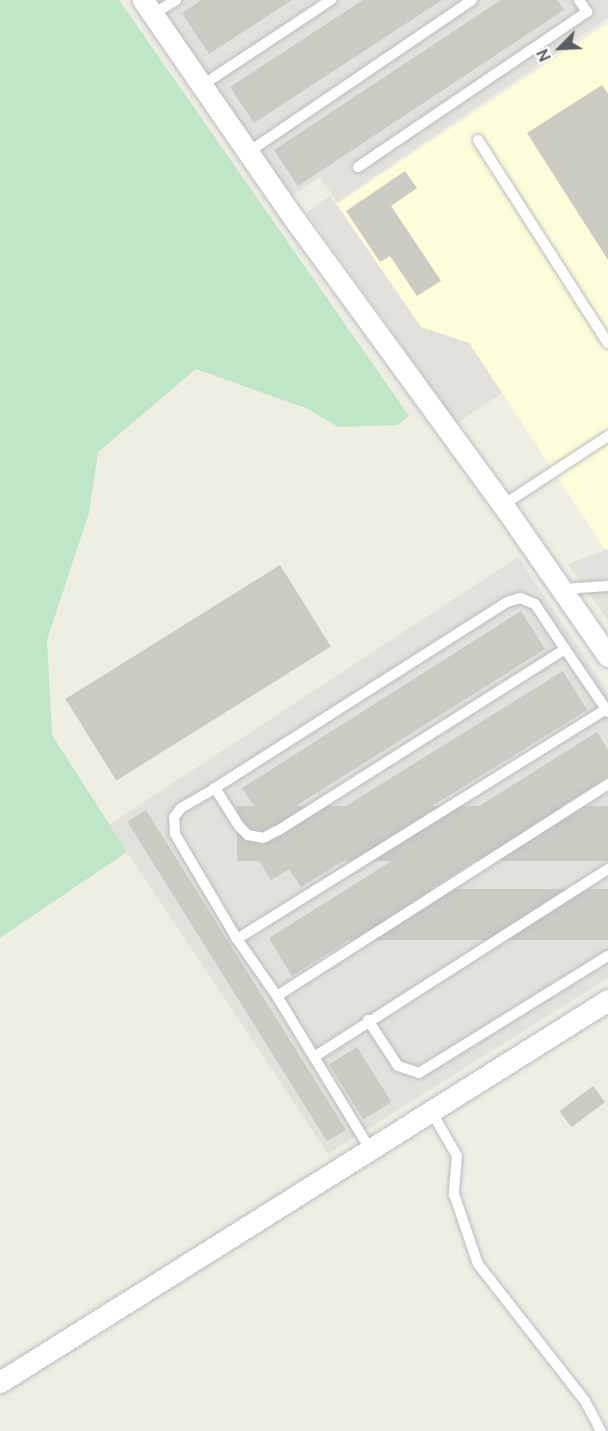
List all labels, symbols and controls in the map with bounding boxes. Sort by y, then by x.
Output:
north arrow [530,18,590,78]
text: N [533,46,554,64]

